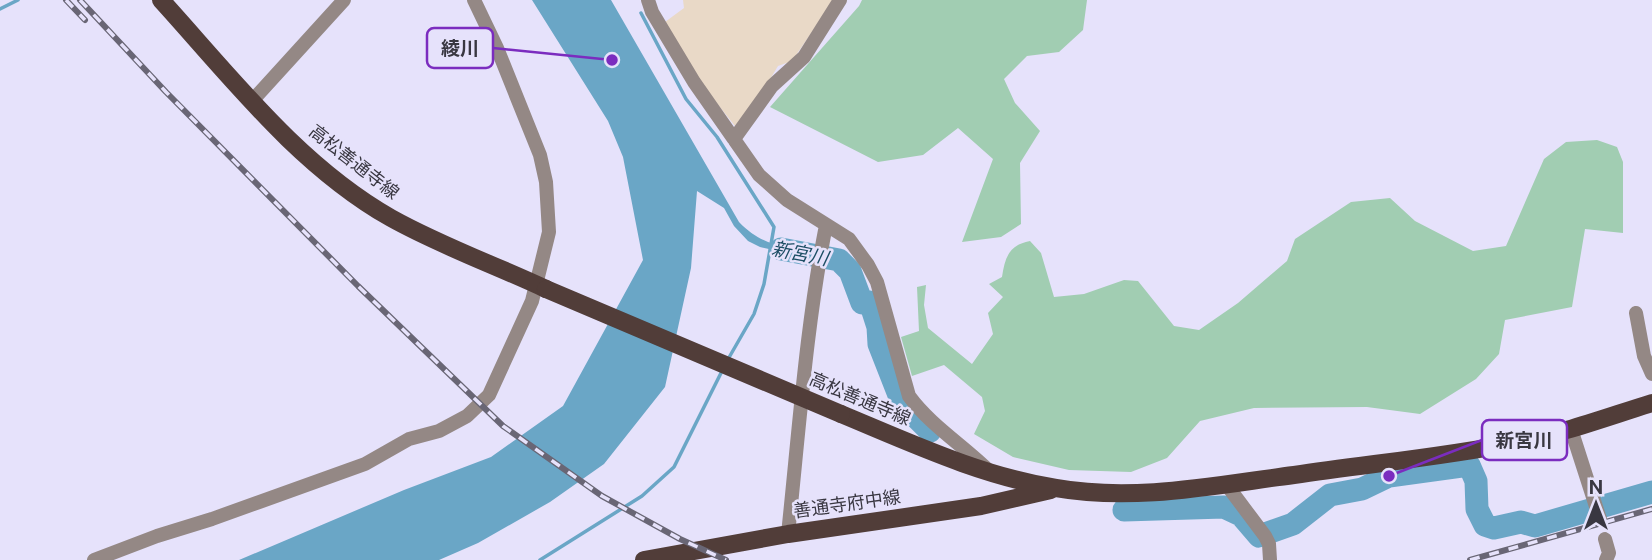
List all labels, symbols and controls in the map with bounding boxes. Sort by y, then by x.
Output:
callout: 綾川 [427,28,493,68]
text: 綾川 [441,37,479,59]
street label: 高松善通寺線 [305,120,403,203]
water label: 新宮川 [770,237,832,270]
street label: 高松善通寺線 [806,368,914,429]
callout: 新宮川 [1482,420,1567,460]
text: 新宮川 [1495,429,1553,451]
north arrow [1561,469,1631,539]
text: N [1589,476,1603,498]
street label: 善通寺府中線 [792,486,902,521]

